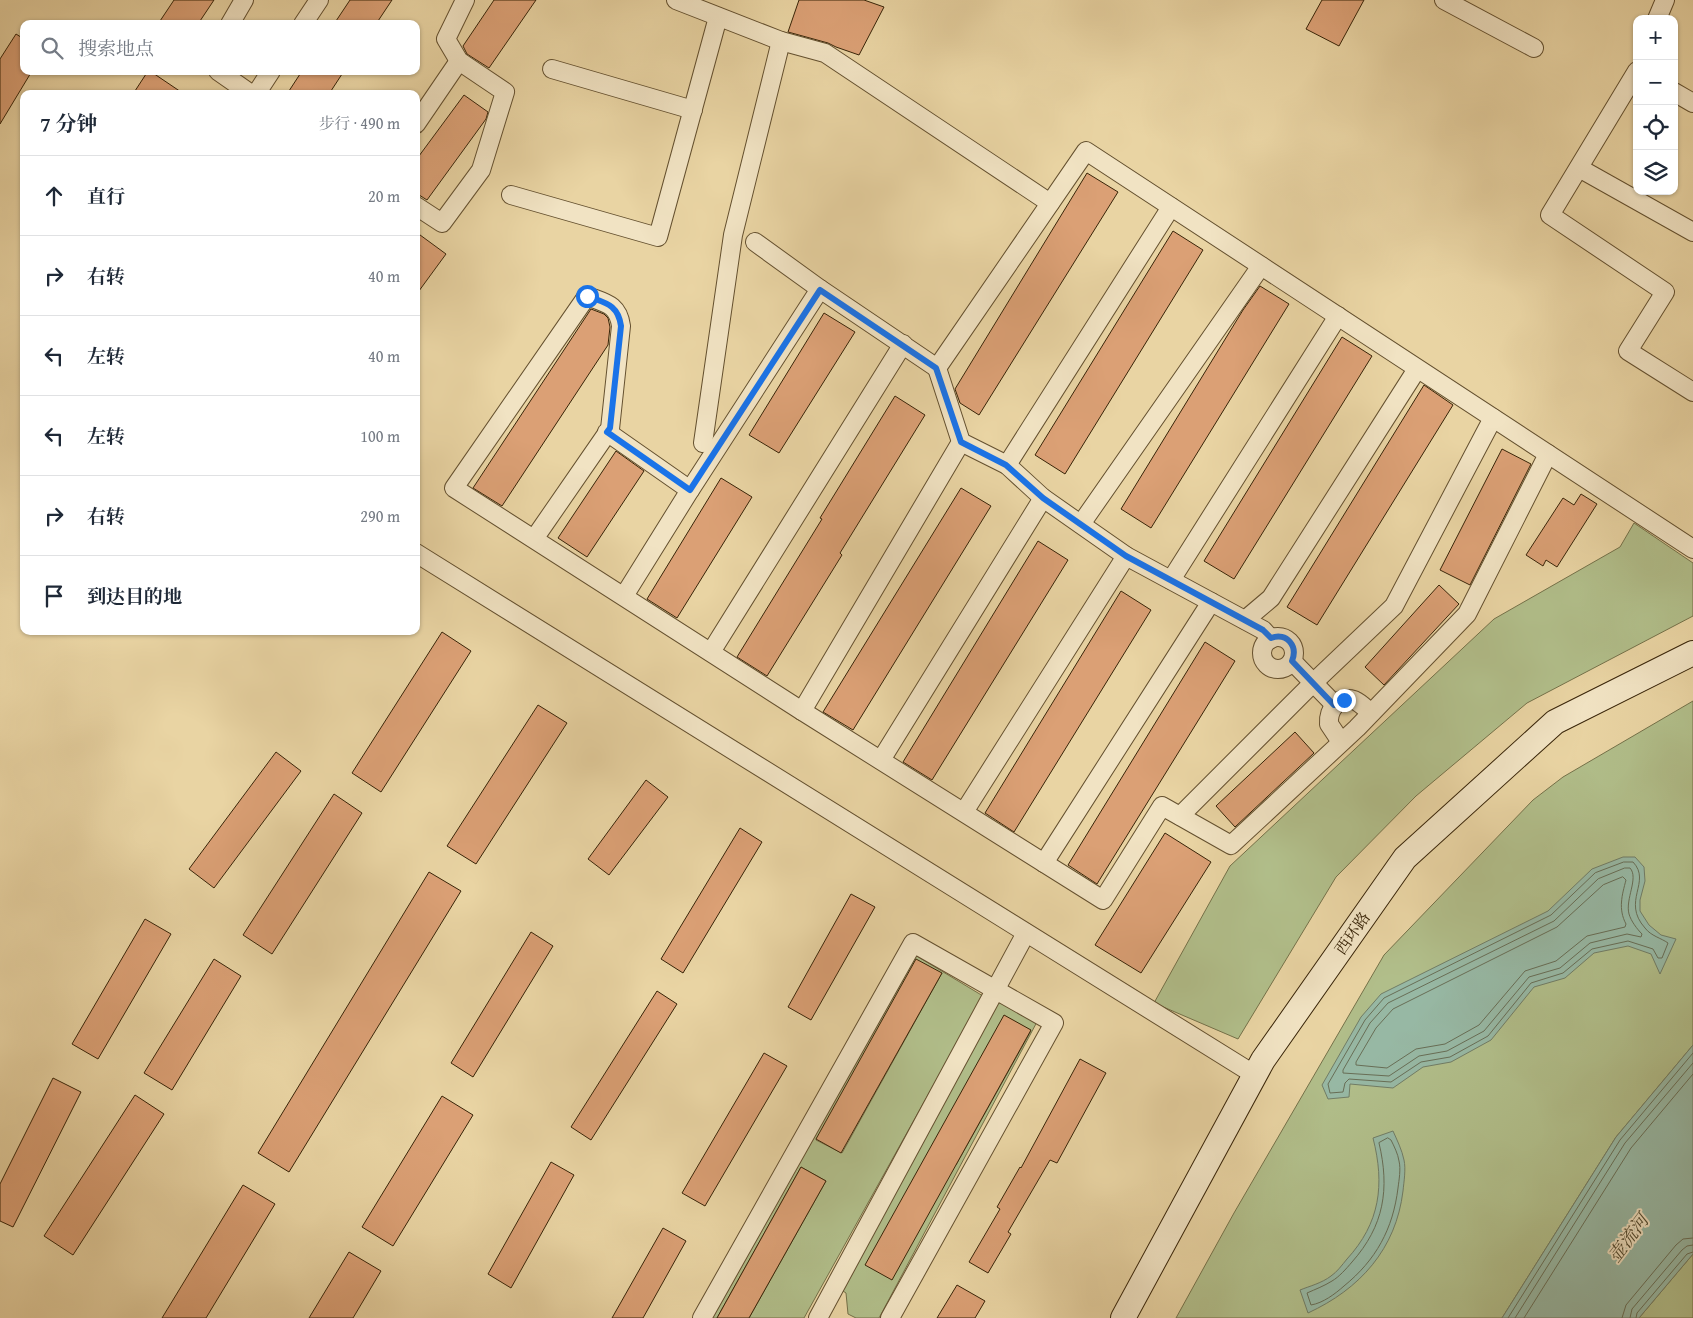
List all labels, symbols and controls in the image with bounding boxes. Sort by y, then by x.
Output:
map controls [1633,15,1678,195]
button: + [1633,15,1678,60]
search box [20,20,420,75]
icon: search [38,34,66,62]
text: 搜索地点 [78,34,154,62]
button: − [1633,60,1678,105]
button: locate [1633,105,1678,150]
text: 7 分钟 [40,108,98,139]
text: 步行 · 490 m [319,111,400,135]
button: layers [1633,150,1678,195]
icon: ahead [40,182,68,210]
text: 直行 [87,182,125,210]
text: 20 m [368,184,400,208]
icon: right [40,262,68,290]
text: 右转 [87,262,125,290]
text: 40 m [368,264,400,288]
route start [576,285,599,308]
icon: left [40,342,68,370]
text: 左转 [87,342,125,370]
text: 40 m [368,344,400,368]
icon: left [40,422,68,450]
text: 左转 [87,422,125,450]
text: 100 m [360,424,400,448]
icon: right [40,502,68,530]
text: 右转 [87,502,125,530]
text: 290 m [360,504,400,528]
icon: arrive [40,582,68,610]
text: 到达目的地 [87,582,182,610]
route end [1333,689,1356,712]
street label: 西环路 [1328,906,1376,960]
water label: 壶流河 [1601,1206,1657,1268]

